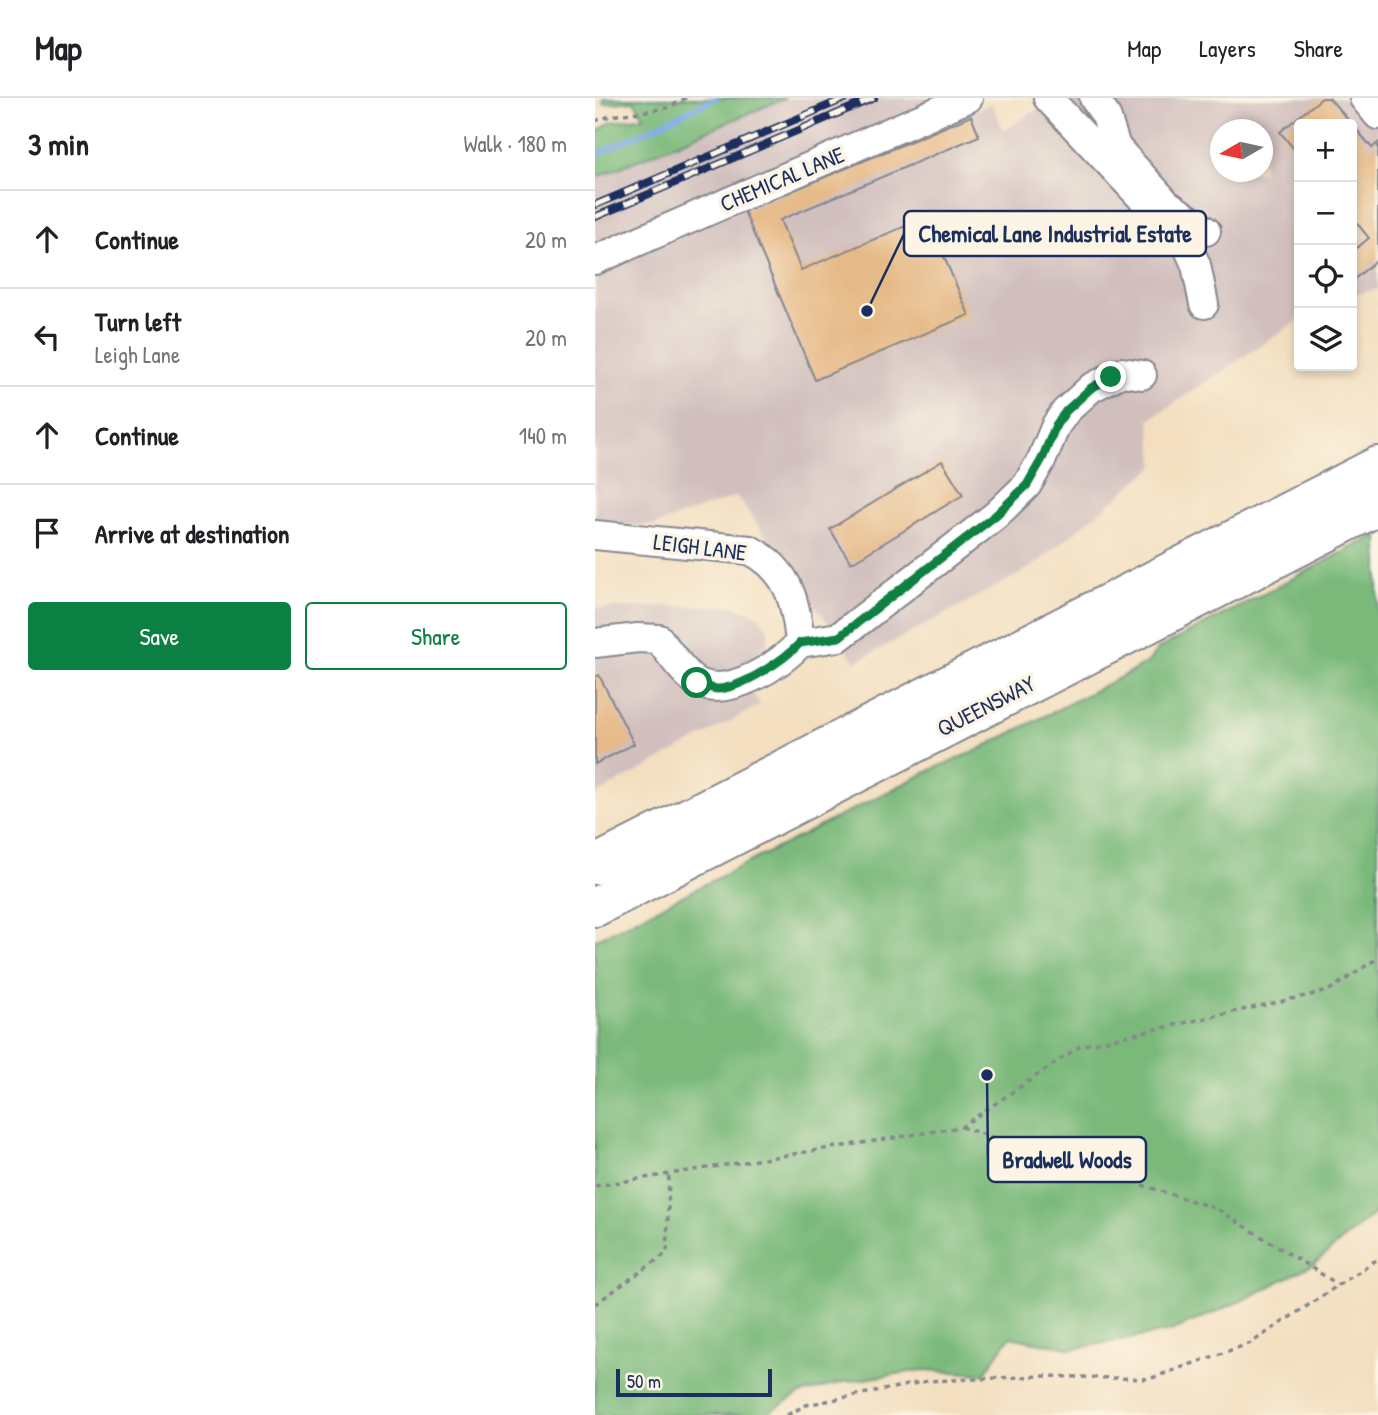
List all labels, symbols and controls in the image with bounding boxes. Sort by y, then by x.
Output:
text: Map [35,26,82,70]
text: Map [1127,32,1161,64]
text: Layers [1199,32,1256,64]
text: Share [1294,32,1343,64]
north arrow [1210,119,1273,182]
map controls [1294,119,1357,371]
button: + [1294,119,1357,182]
text: 3 min [28,124,89,164]
text: Walk · 180 m [463,128,567,159]
street label: CHEMICAL LANE [715,138,849,219]
button: − [1294,182,1357,245]
callout: Chemical Lane Industrial Estate [904,211,1206,256]
text: Chemical Lane Industrial Estate [918,217,1192,249]
icon: ahead [28,220,66,258]
text: Continue [95,222,179,257]
text: 20 m [525,224,567,255]
button: locate [1294,245,1357,308]
text: Turn left [95,304,181,339]
button: layers [1294,308,1357,371]
icon: left [28,318,66,356]
text: 20 m [525,322,567,353]
text: Leigh Lane [95,339,180,370]
route end [1095,361,1126,392]
icon: ahead [28,416,66,454]
text: Continue [95,418,179,453]
text: 140 m [519,420,567,451]
icon: arrive [28,514,66,552]
text: Arrive at destination [95,516,290,551]
street label: LEIGH LANE [652,525,748,568]
button: Save [28,602,291,670]
button: Share [305,602,567,670]
route start [681,667,712,698]
street label: QUEENSWAY [931,668,1040,744]
callout: Bradwell Woods [988,1137,1146,1182]
text: Bradwell Woods [1002,1143,1132,1175]
scale bar [616,1366,772,1398]
text: 50 m [627,1368,661,1394]

